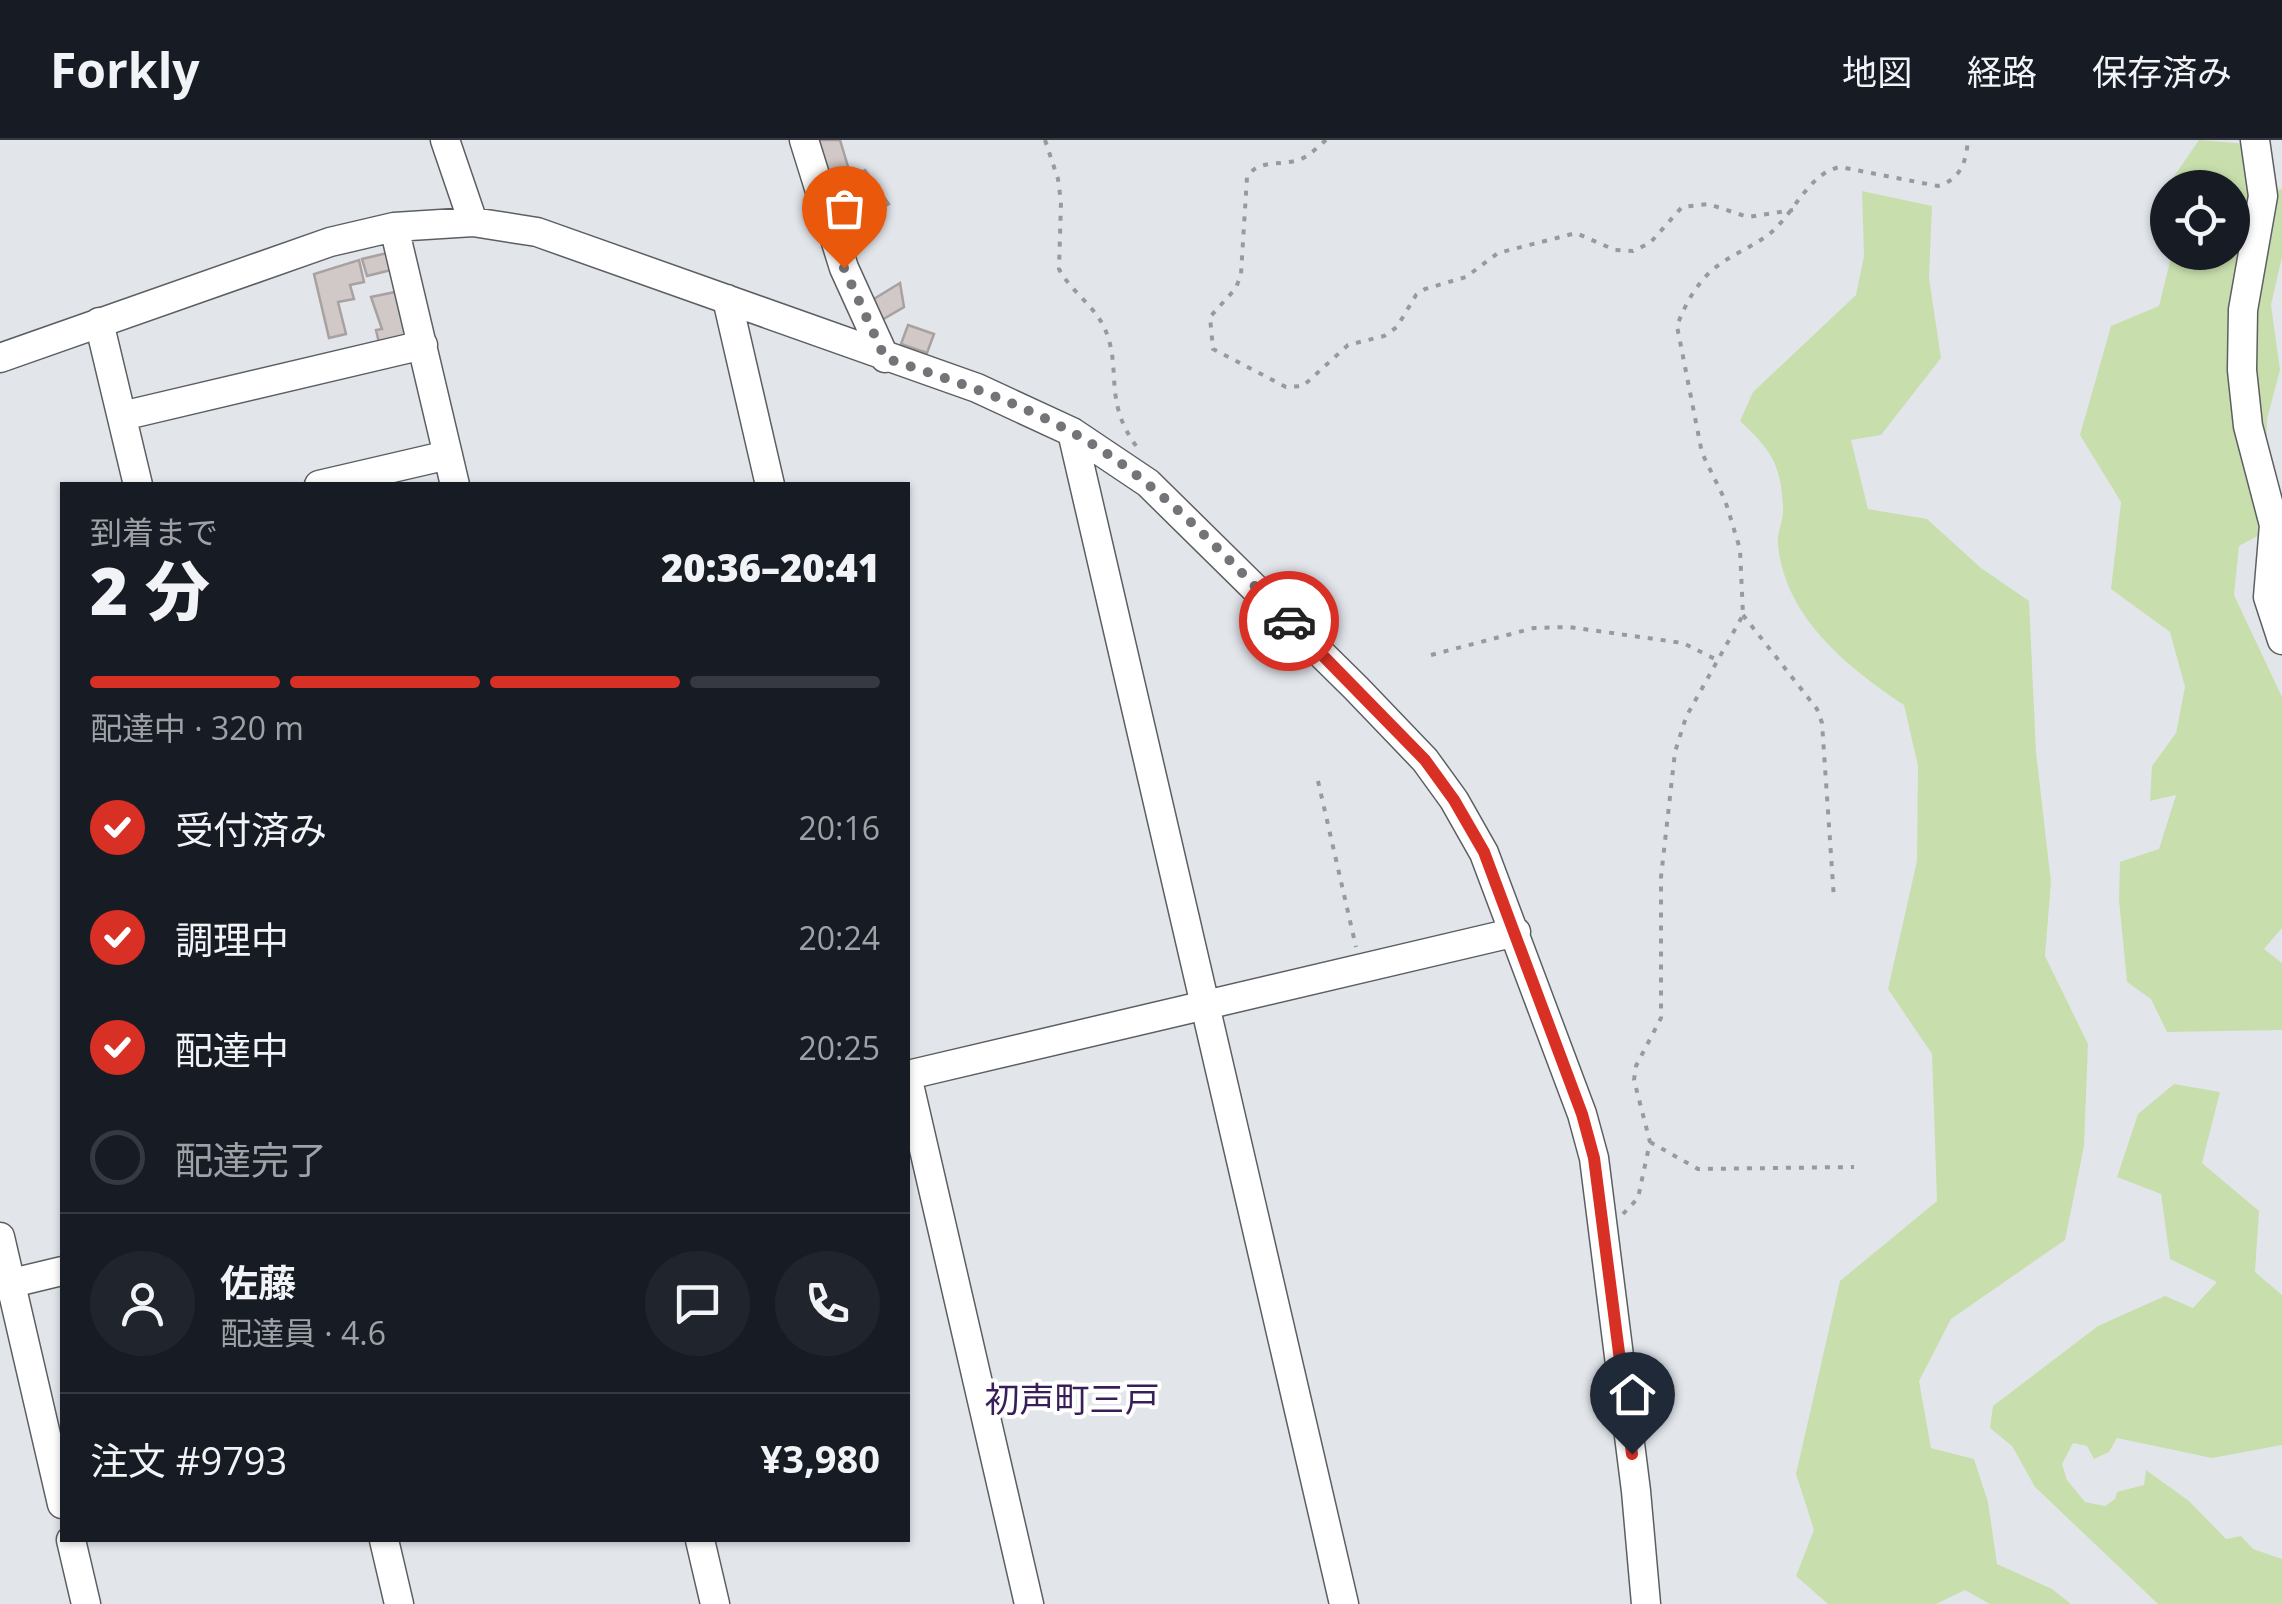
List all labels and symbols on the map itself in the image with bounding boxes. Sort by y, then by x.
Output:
pin [802,166,887,269]
courier [1239,571,1339,671]
pin [1590,1352,1675,1455]
district label: 初声町三戸 [984,1375,1160,1422]

